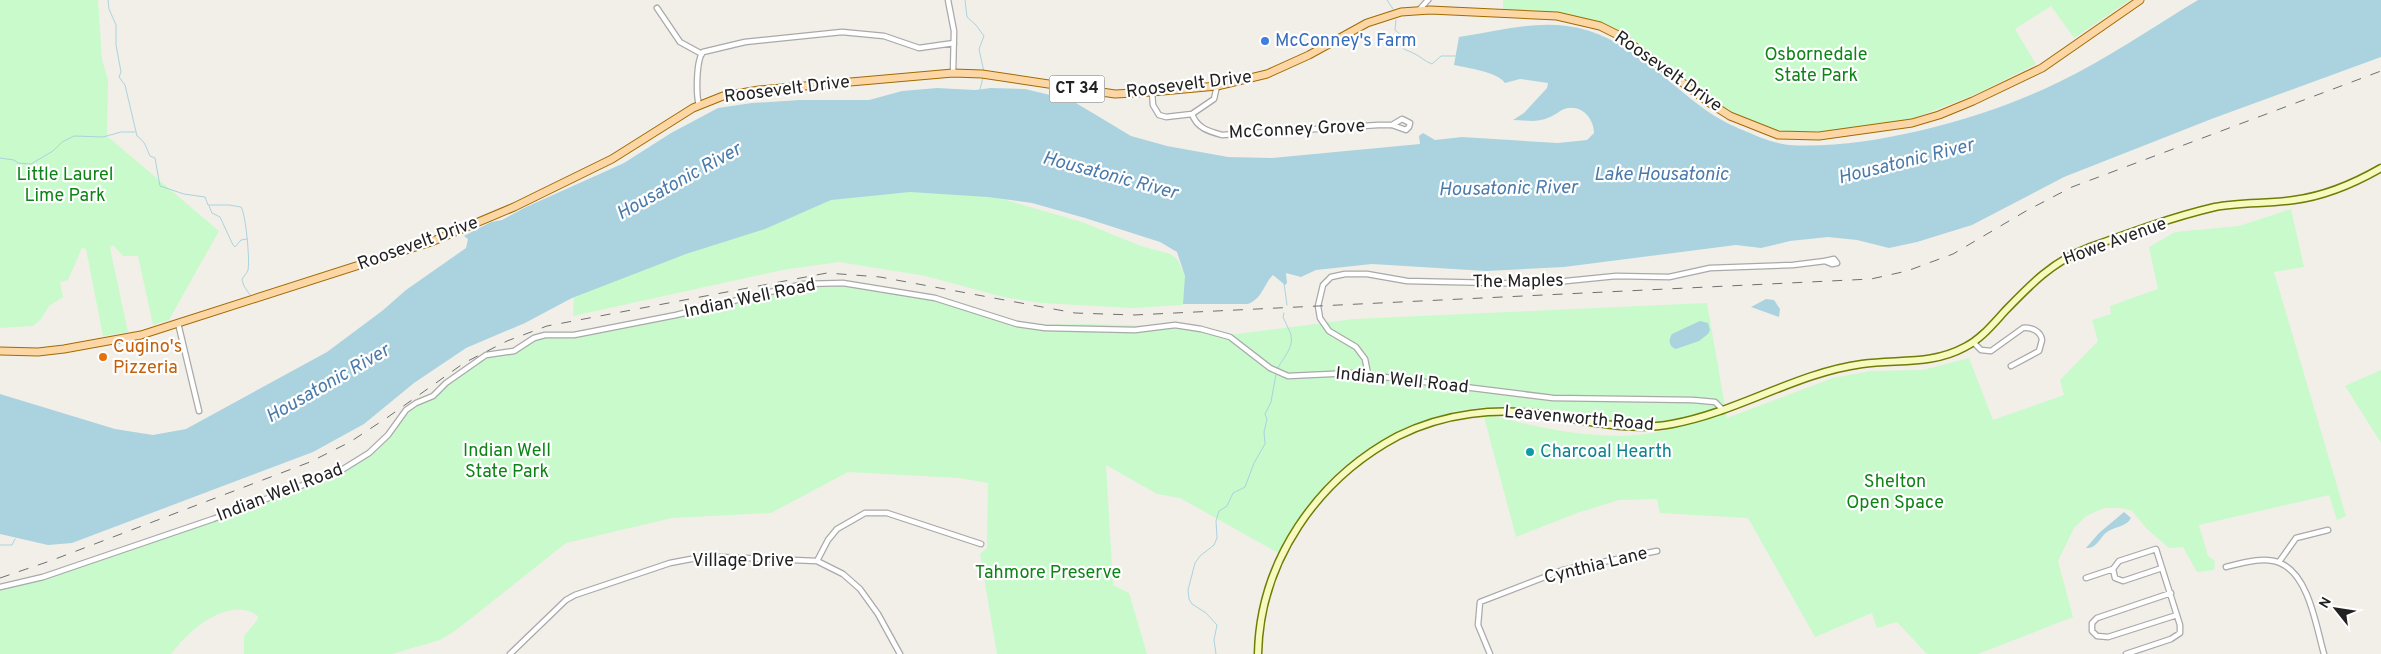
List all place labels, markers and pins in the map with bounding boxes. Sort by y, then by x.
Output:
place label: McConney's Farm [1275,30,1417,53]
marker: McConney's Farm [1259,35,1271,47]
place label: Cugino's Pizzeria [113,336,182,380]
marker: Cugino's Pizzeria [97,351,109,363]
place label: Charcoal Hearth [1540,441,1672,464]
marker: Charcoal Hearth [1524,446,1536,458]

